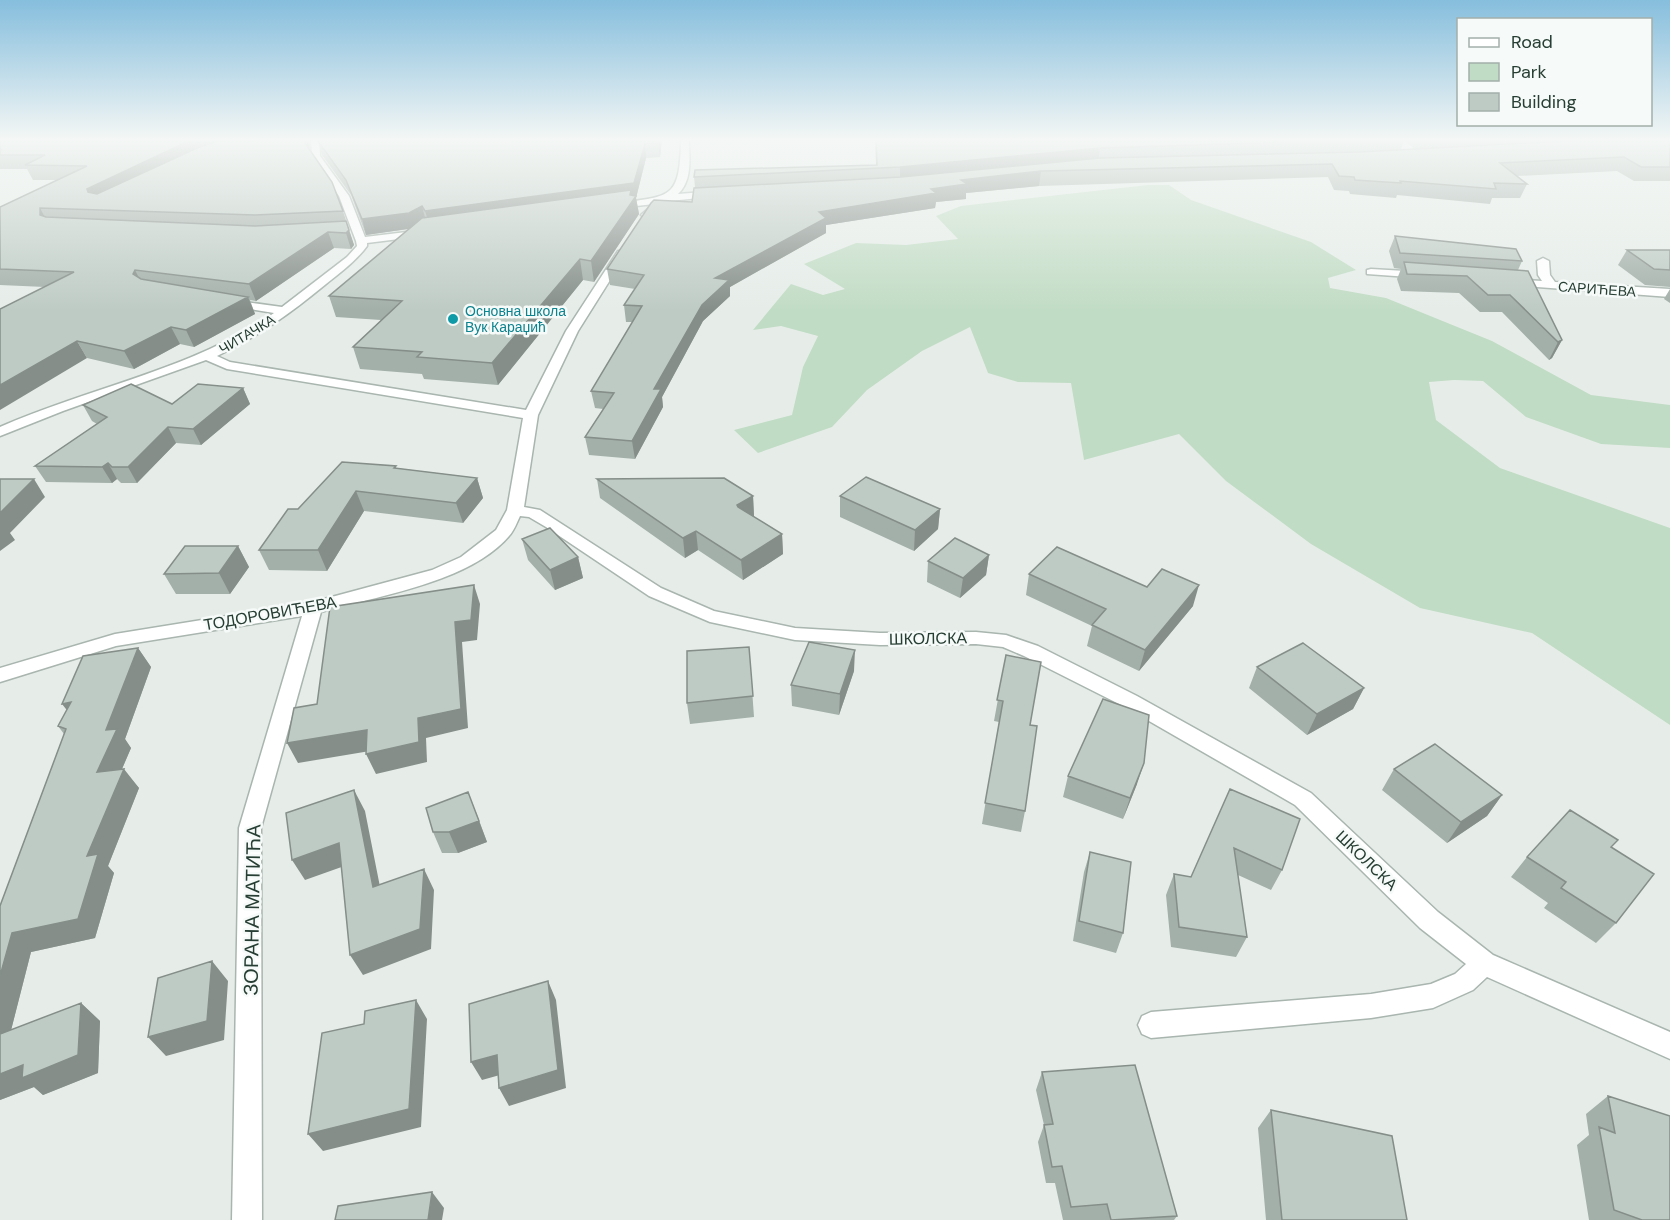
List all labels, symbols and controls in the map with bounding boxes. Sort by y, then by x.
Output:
legend [1457,18,1652,126]
text: Road [1511,30,1553,54]
text: Park [1511,60,1547,84]
text: Building [1511,90,1576,114]
street label: САРИЋЕВА [1557,277,1637,301]
place label: Основна школа Вук Караџић [465,302,566,336]
street label: ЧИТАЧКА [216,310,279,358]
marker: Основна школа Вук Караџић [446,312,460,326]
street label: ТОДОРОВИЋЕВА [202,591,338,636]
street label: ШКОЛСКА [889,627,968,650]
street label: ЗОРАНА МАТИЋА [238,823,267,996]
street label: ШКОЛСКА [1331,826,1402,895]

